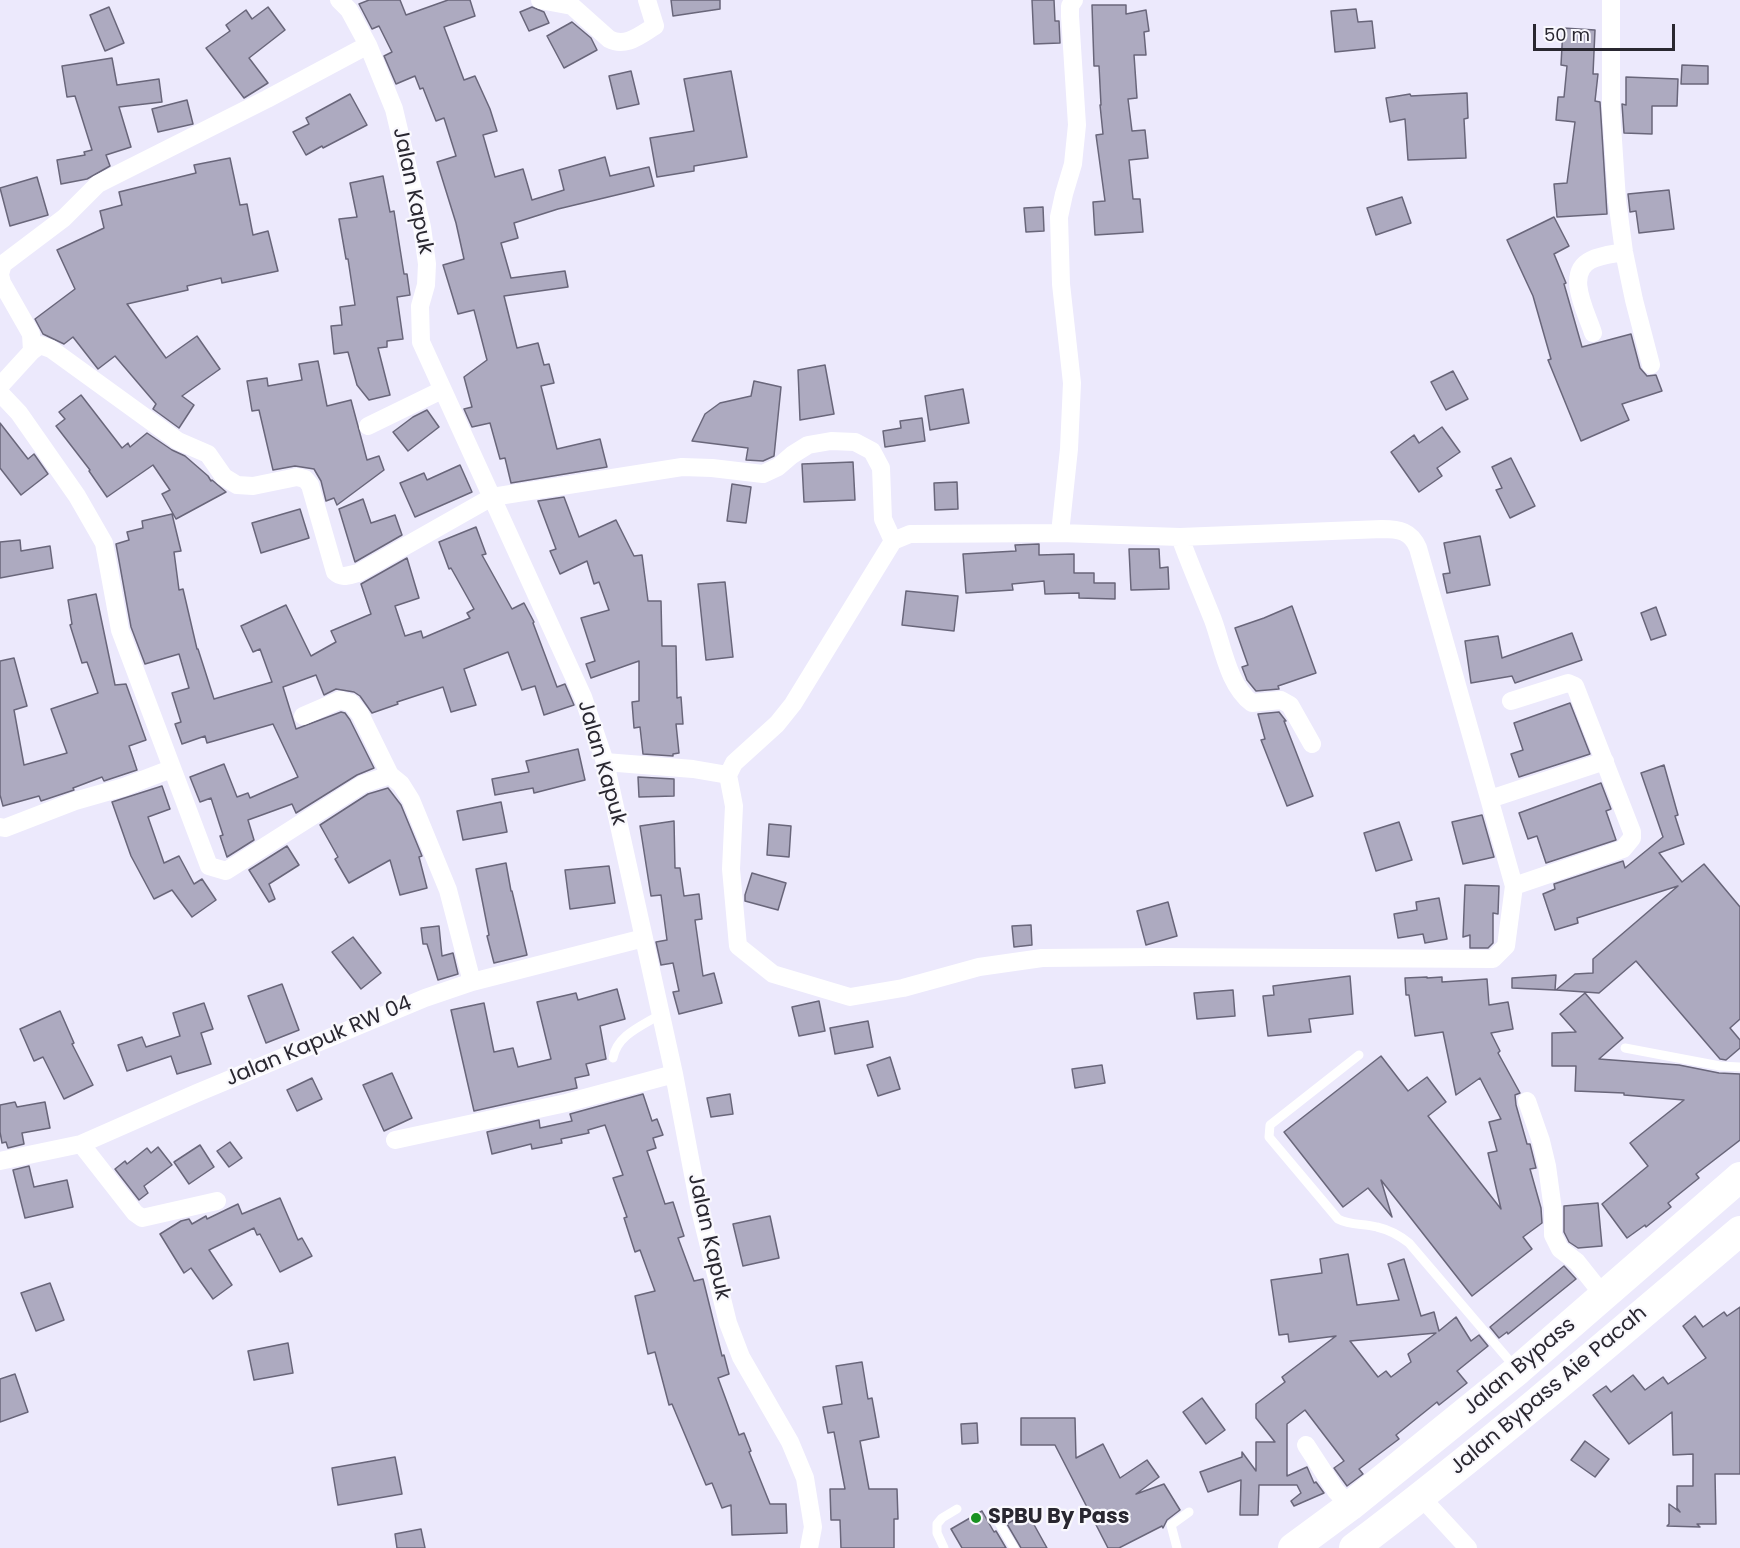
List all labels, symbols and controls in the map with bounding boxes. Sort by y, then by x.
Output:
scale bar [1536,12,1678,50]
text: 50 m [1544,22,1590,47]
street label: Jalan Kapuk [386,125,438,257]
street label: Jalan Kapuk [571,698,631,828]
street label: Jalan Kapuk RW 04 [222,991,416,1093]
street label: Jalan Kapuk [681,1171,735,1303]
street label: Jalan Bypass Aie Pacah [1446,1301,1652,1481]
street label: Jalan Bypass [1459,1313,1581,1421]
place label: SPBU By Pass [988,1505,1129,1531]
marker: SPBU By Pass [969,1511,983,1525]

